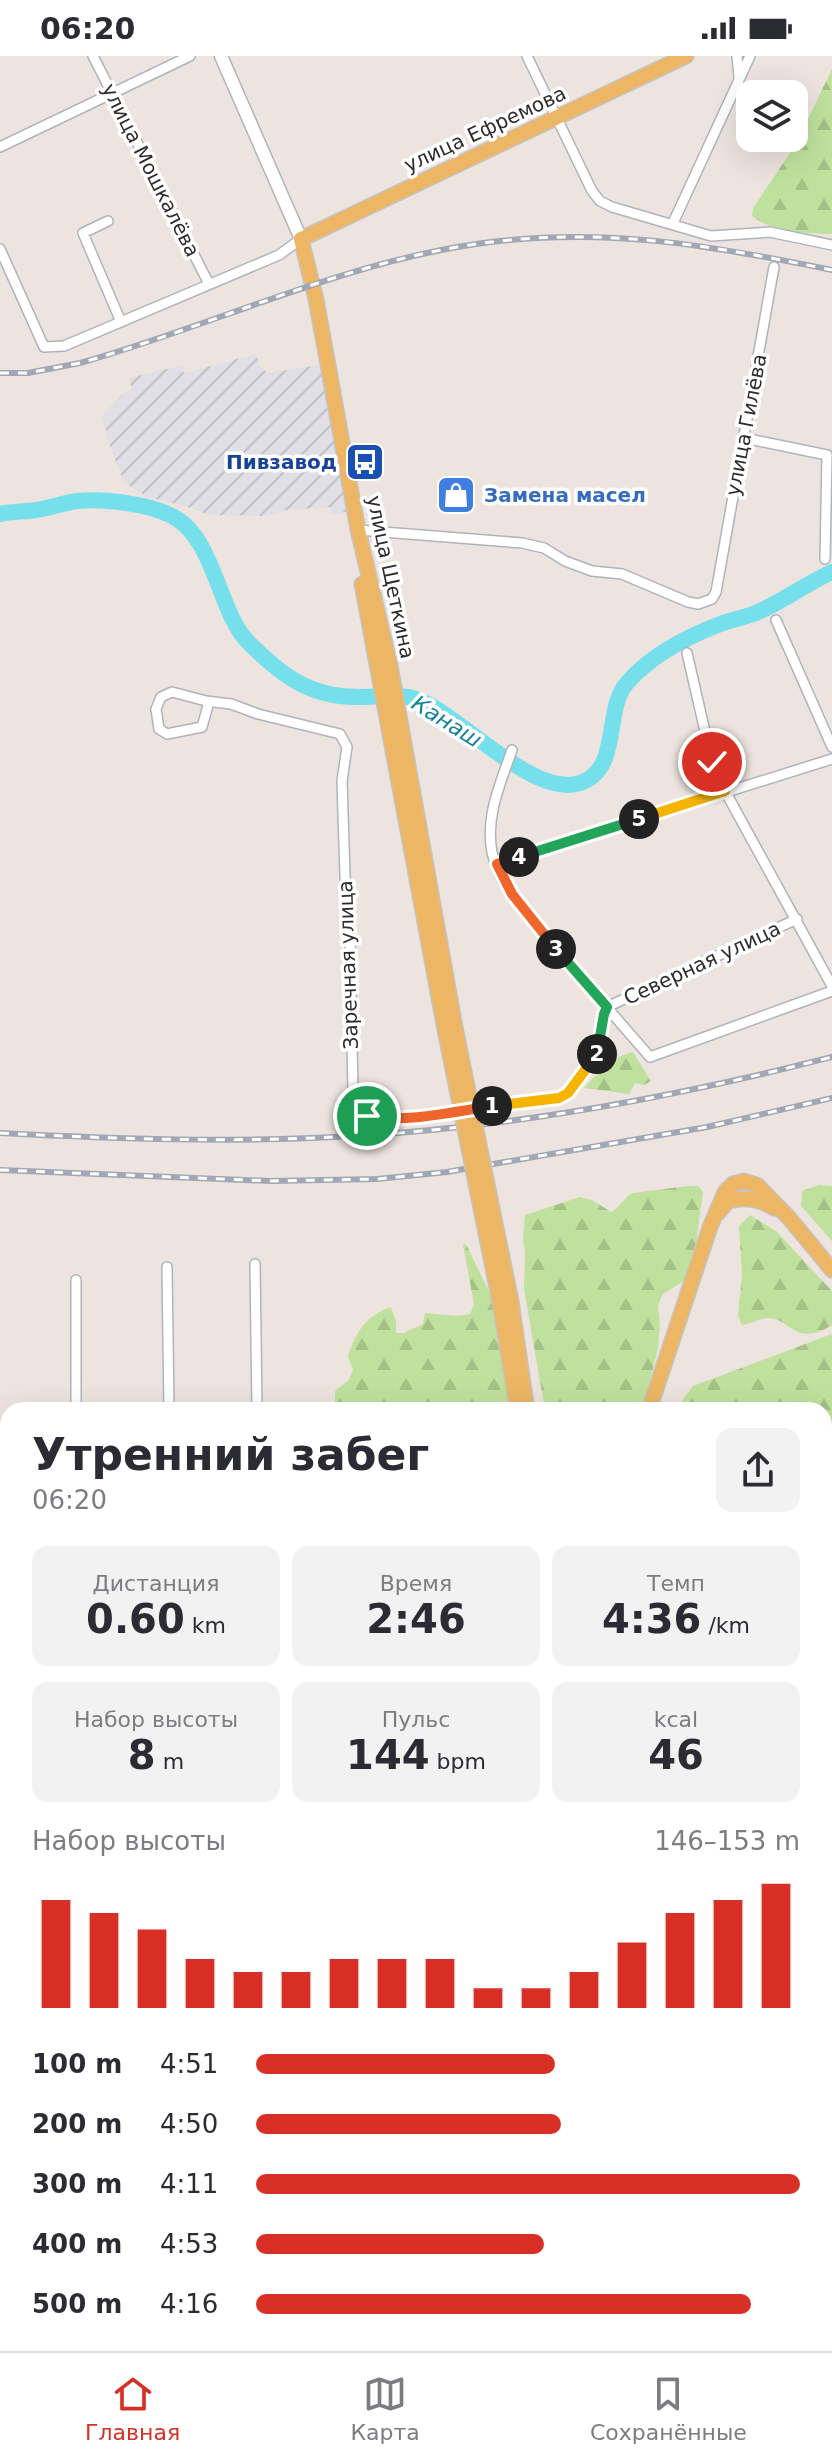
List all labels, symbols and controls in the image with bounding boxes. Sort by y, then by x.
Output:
text: 06:20 [40,11,136,46]
street label: улица Мошкалёва [97,79,205,261]
map controls [736,80,808,152]
button: layers [736,80,808,152]
street label: улица Ефремова [400,81,570,177]
street label: улица Гилёва [720,352,772,498]
bus stop icon: Пивзавод [344,441,386,483]
place label: Пивзавод [226,450,337,474]
shop icon: Замена масел [435,474,477,516]
place label: Замена масел [484,483,646,507]
street label: улица Щеткина [362,493,420,661]
water label: Канаш [407,690,486,752]
pin [678,728,746,796]
icon: check [690,740,734,784]
pin: 5 [619,799,659,839]
text: 5 [631,806,647,831]
pin: 4 [499,837,539,877]
text: 4 [511,844,527,869]
street label: Заречная улица [333,880,363,1050]
street label: Северная улица [620,916,784,1010]
pin: 3 [536,929,576,969]
text: 3 [548,936,564,961]
pin: 2 [577,1034,617,1074]
text: 2 [589,1041,605,1066]
pin [333,1082,401,1150]
pin: 1 [472,1086,512,1126]
text: 1 [484,1093,500,1118]
icon: arrive [345,1094,389,1138]
button: share [716,1428,800,1512]
text: Утренний забег [32,1429,429,1480]
text: 06:20 [32,1485,107,1515]
text: Дистанция [93,1571,219,1596]
text: Время [380,1571,452,1596]
text: Темп [647,1571,705,1596]
text: 0.60 [86,1596,185,1642]
text: 2:46 [366,1596,466,1642]
text: 4:36 [602,1596,701,1642]
text: km [185,1613,226,1638]
text: /km [701,1613,750,1638]
text: Набор высоты [74,1707,238,1732]
text: Пульс [382,1707,450,1732]
text: kcal [654,1707,698,1732]
text: 8 [128,1732,156,1778]
text: 144 [346,1732,430,1778]
text: 46 [648,1732,704,1778]
text: m [156,1749,184,1774]
text: bpm [430,1749,486,1774]
text: Набор высоты [32,1826,226,1856]
text: 146–153 m [654,1826,800,1856]
text: 100 m [32,2049,122,2079]
text: 4:51 [160,2049,218,2079]
text: 200 m [32,2109,122,2139]
text: 4:50 [160,2109,218,2139]
text: 300 m [32,2169,122,2199]
text: 4:11 [160,2169,218,2199]
text: 400 m [32,2229,122,2259]
text: 4:53 [160,2229,218,2259]
text: 500 m [32,2289,122,2319]
text: 4:16 [160,2289,218,2319]
tab: Главная [85,2372,180,2445]
tab: Карта [350,2372,420,2445]
tab: Сохранённые [590,2372,747,2445]

